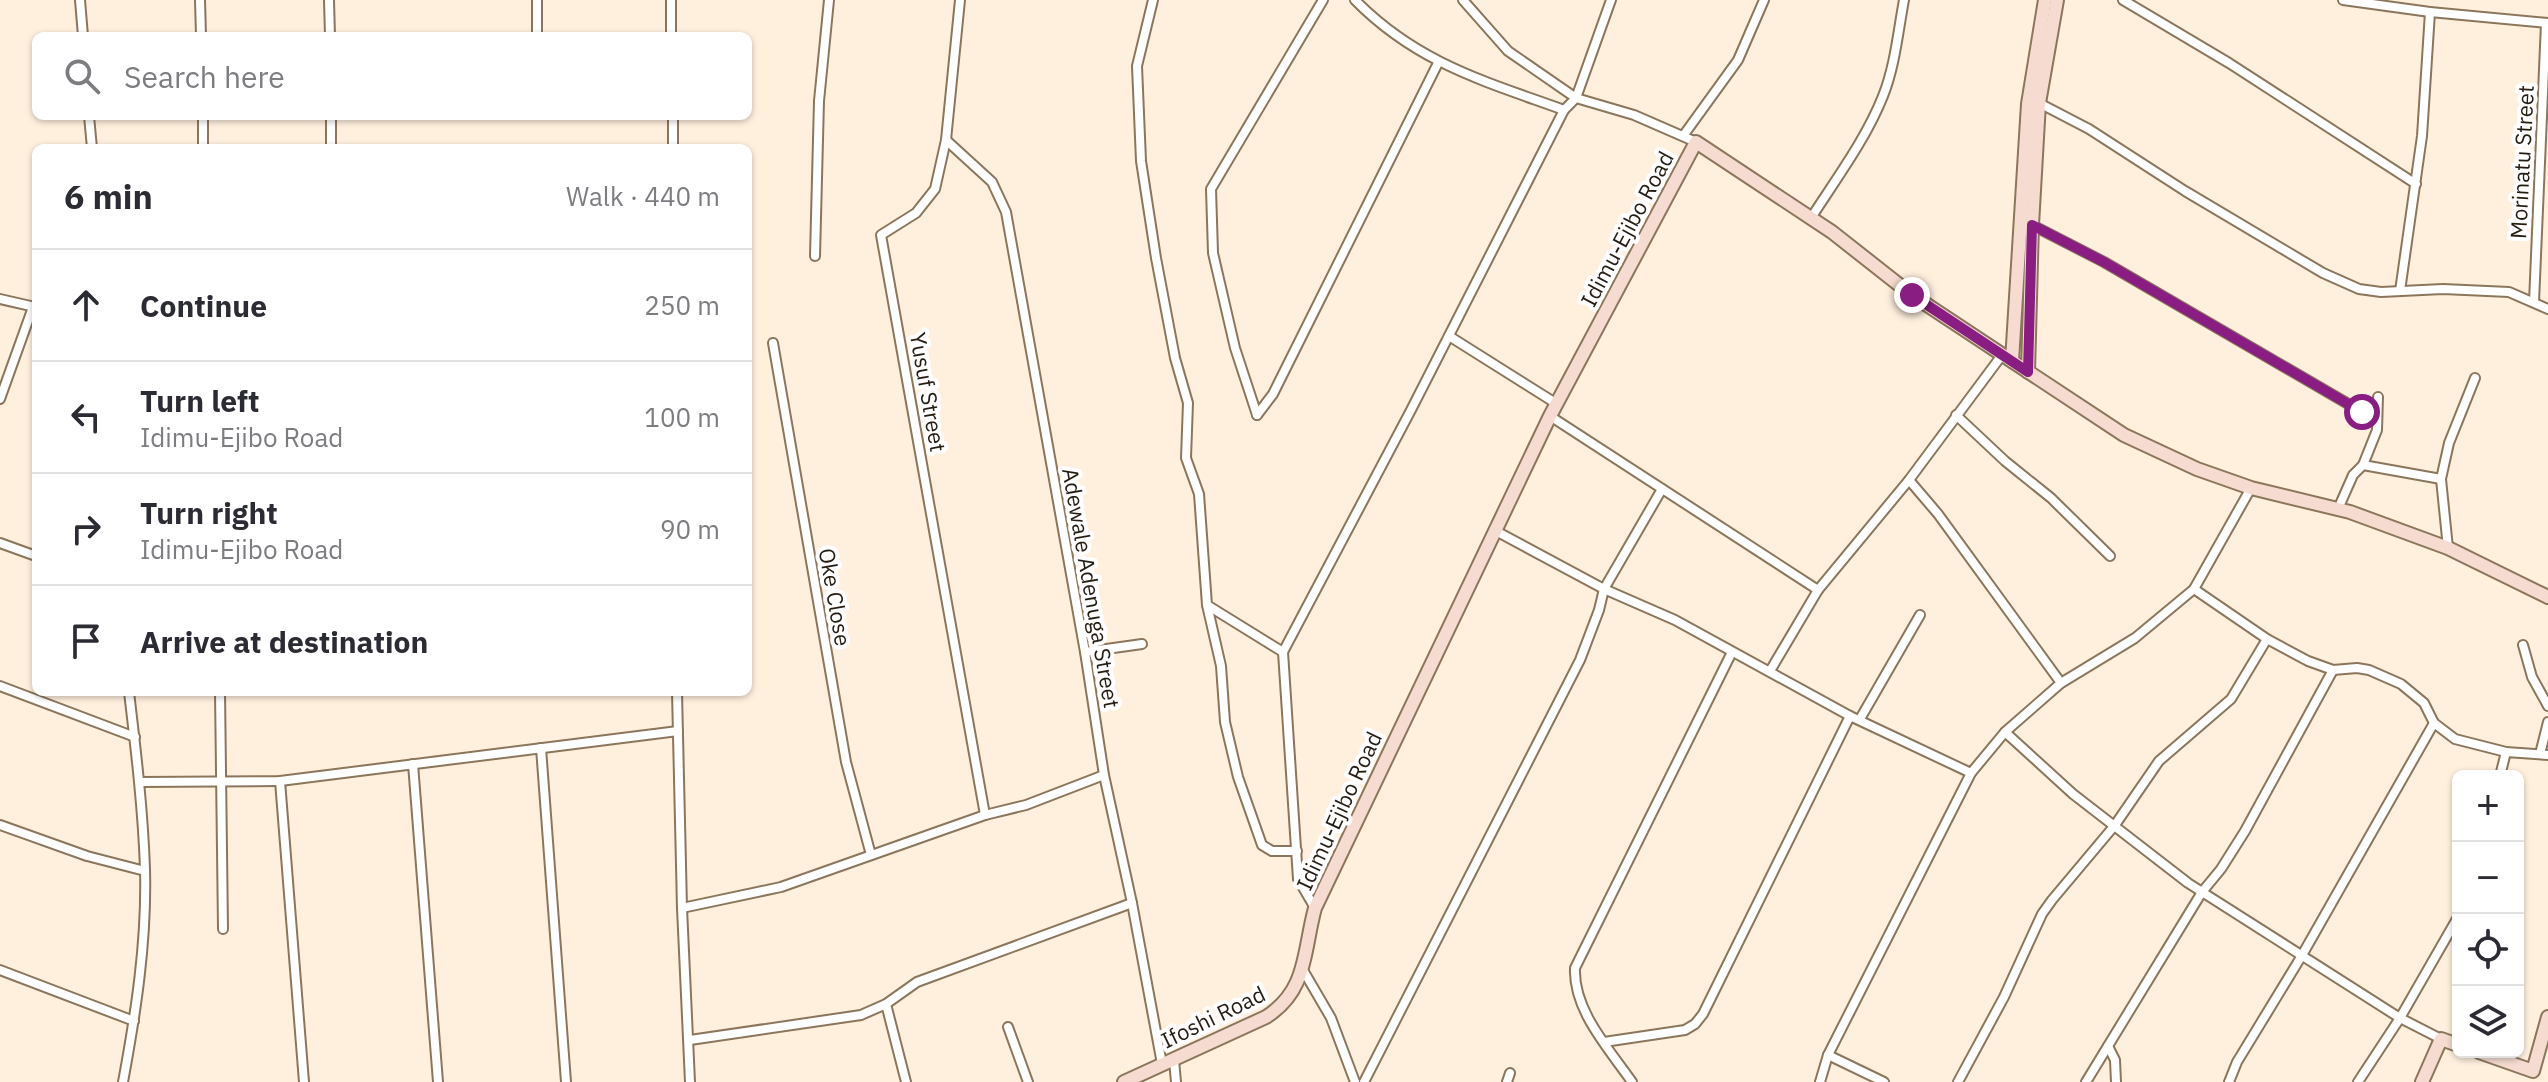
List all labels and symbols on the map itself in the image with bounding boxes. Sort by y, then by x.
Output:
street label: Morinatu Street [2503,84,2540,240]
street label: Idimu-Ejibo Road [1573,146,1680,312]
route end [1894,277,1930,313]
street label: Yusuf Street [904,330,953,454]
route start [2344,394,2380,430]
street label: Adewale Adenuga Street [1056,466,1127,710]
street label: Oke Close [813,546,858,648]
street label: Idimu-Ejibo Road [1289,727,1388,895]
street label: Ifoshi Road [1156,979,1270,1054]

